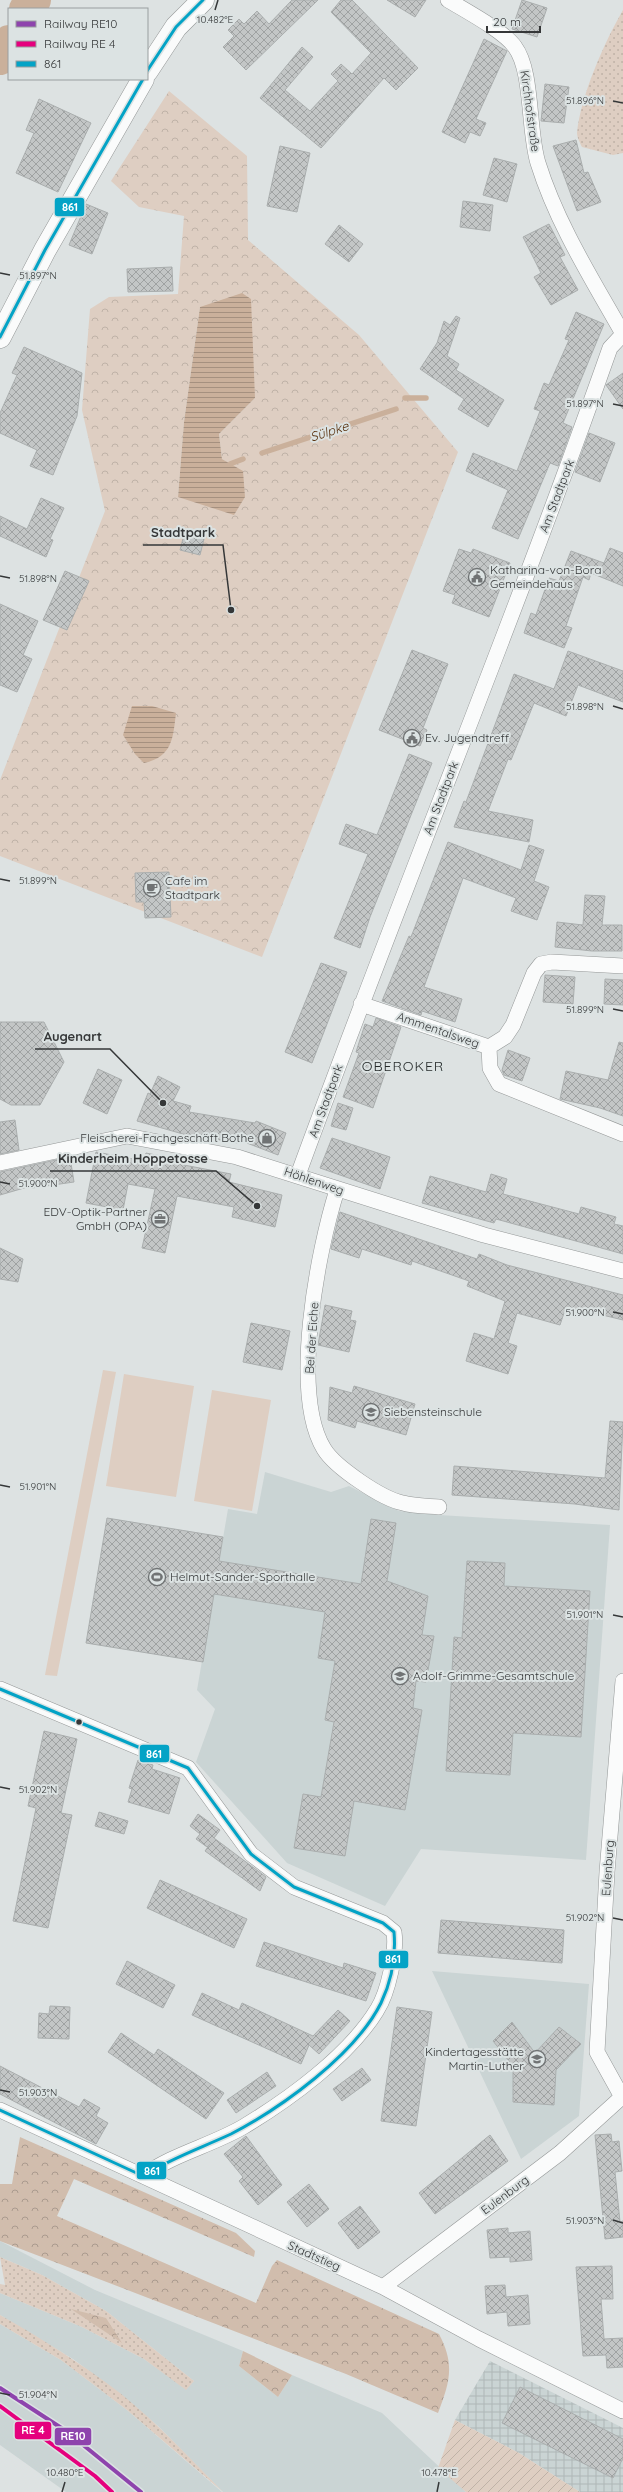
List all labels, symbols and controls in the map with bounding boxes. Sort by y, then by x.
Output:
legend [8,8,148,80]
scale bar [487,8,540,34]
text: 10.482°E [197,13,234,26]
text: 20 m [493,14,521,29]
text: Railway RE10 [44,16,117,31]
text: Railway RE 4 [44,36,115,51]
text: 861 [44,56,61,71]
street label: Kirchhofstraße [517,69,544,153]
text: 51.896°N [566,94,604,107]
line badge: 861 [54,197,85,217]
text: 861 [62,200,78,214]
text: 51.897°N [19,269,57,282]
text: 51.897°N [566,397,604,410]
water label: Sülpke [308,417,351,445]
street label: Am Stadtpark [536,457,577,534]
callout: Stadtpark [143,520,223,545]
text: Stadtpark [151,524,215,540]
place label: Katharina-von-Bora Gemeindehaus [490,562,602,591]
public building icon: Katharina-von-Bora Gemeindehaus [467,567,487,587]
text: 51.898°N [19,572,57,585]
text: 51.898°N [566,700,604,713]
public building icon: Ev. Jugendtreff [402,728,422,748]
place label: Ev. Jugendtreff [425,730,509,745]
street label: Am Stadtpark [420,759,461,836]
place label: Cafe im Stadtpark [165,873,220,902]
text: 51.899°N [19,874,57,887]
cafe icon: Cafe im Stadtpark [142,878,162,898]
text: 51.899°N [566,1003,604,1016]
street label: Ammentalsweg [395,1008,481,1051]
callout: Augenart [35,1024,110,1049]
text: Augenart [44,1028,102,1044]
district label: OBEROKER [362,1057,444,1075]
street label: Am Stadtpark [305,1062,346,1140]
shop icon: Fleischerei-Fachgeschäft Bothe [257,1128,277,1148]
place label: Fleischerei-Fachgeschäft Bothe [80,1130,254,1145]
callout: Kinderheim Hoppetosse [50,1146,216,1171]
text: Kinderheim Hoppetosse [58,1150,208,1166]
street label: Höhlenweg [282,1163,346,1198]
text: 51.900°N [18,1177,58,1190]
place label: EDV-Optik-Partner GmbH (OPA) [43,1204,147,1233]
office icon: EDV-Optik-Partner GmbH (OPA) [150,1209,170,1229]
street label: Bei der Eiche [302,1302,321,1374]
text: 51.900°N [565,1306,605,1319]
school or university icon: Siebensteinschule [361,1402,381,1422]
place label: Siebensteinschule [384,1404,482,1419]
text: 51.901°N [20,1480,56,1493]
sports icon: Helmut-Sander-Sporthalle [147,1567,167,1587]
place label: Helmut-Sander-Sporthalle [170,1569,315,1584]
text: 51.901°N [567,1608,603,1621]
school or university icon: Adolf-Grimme-Gesamtschule [390,1666,410,1686]
place label: Adolf-Grimme-Gesamtschule [413,1668,574,1683]
unlabelled marker [74,1717,84,1727]
line badge: 861 [139,1744,170,1763]
text: 861 [146,1747,162,1761]
text: 51.902°N [19,1783,57,1796]
street label: Eulenburg [598,1840,617,1896]
text: 51.902°N [566,1911,604,1924]
line badge: 861 [378,1950,409,1969]
text: 861 [385,1952,401,1966]
place label: Kindertagesstätte Martin-Luther [425,2044,524,2073]
school or university icon: Kindertagesstätte Martin-Luther [527,2049,547,2069]
text: 51.903°N [19,2086,57,2099]
line badge: 861 [136,2161,167,2180]
text: 861 [144,2164,160,2178]
street label: Eulenburg [478,2172,532,2217]
text: 51.903°N [566,2214,604,2227]
street label: Stadtstieg [286,2237,343,2274]
text: 51.904°N [19,2388,57,2401]
line badge: RE 4 [14,2421,52,2440]
text: RE 4 [21,2423,45,2437]
line badge: RE10 [54,2427,92,2446]
text: RE10 [61,2429,86,2443]
text: 10.480°E [47,2466,84,2479]
text: 10.478°E [421,2466,457,2479]

